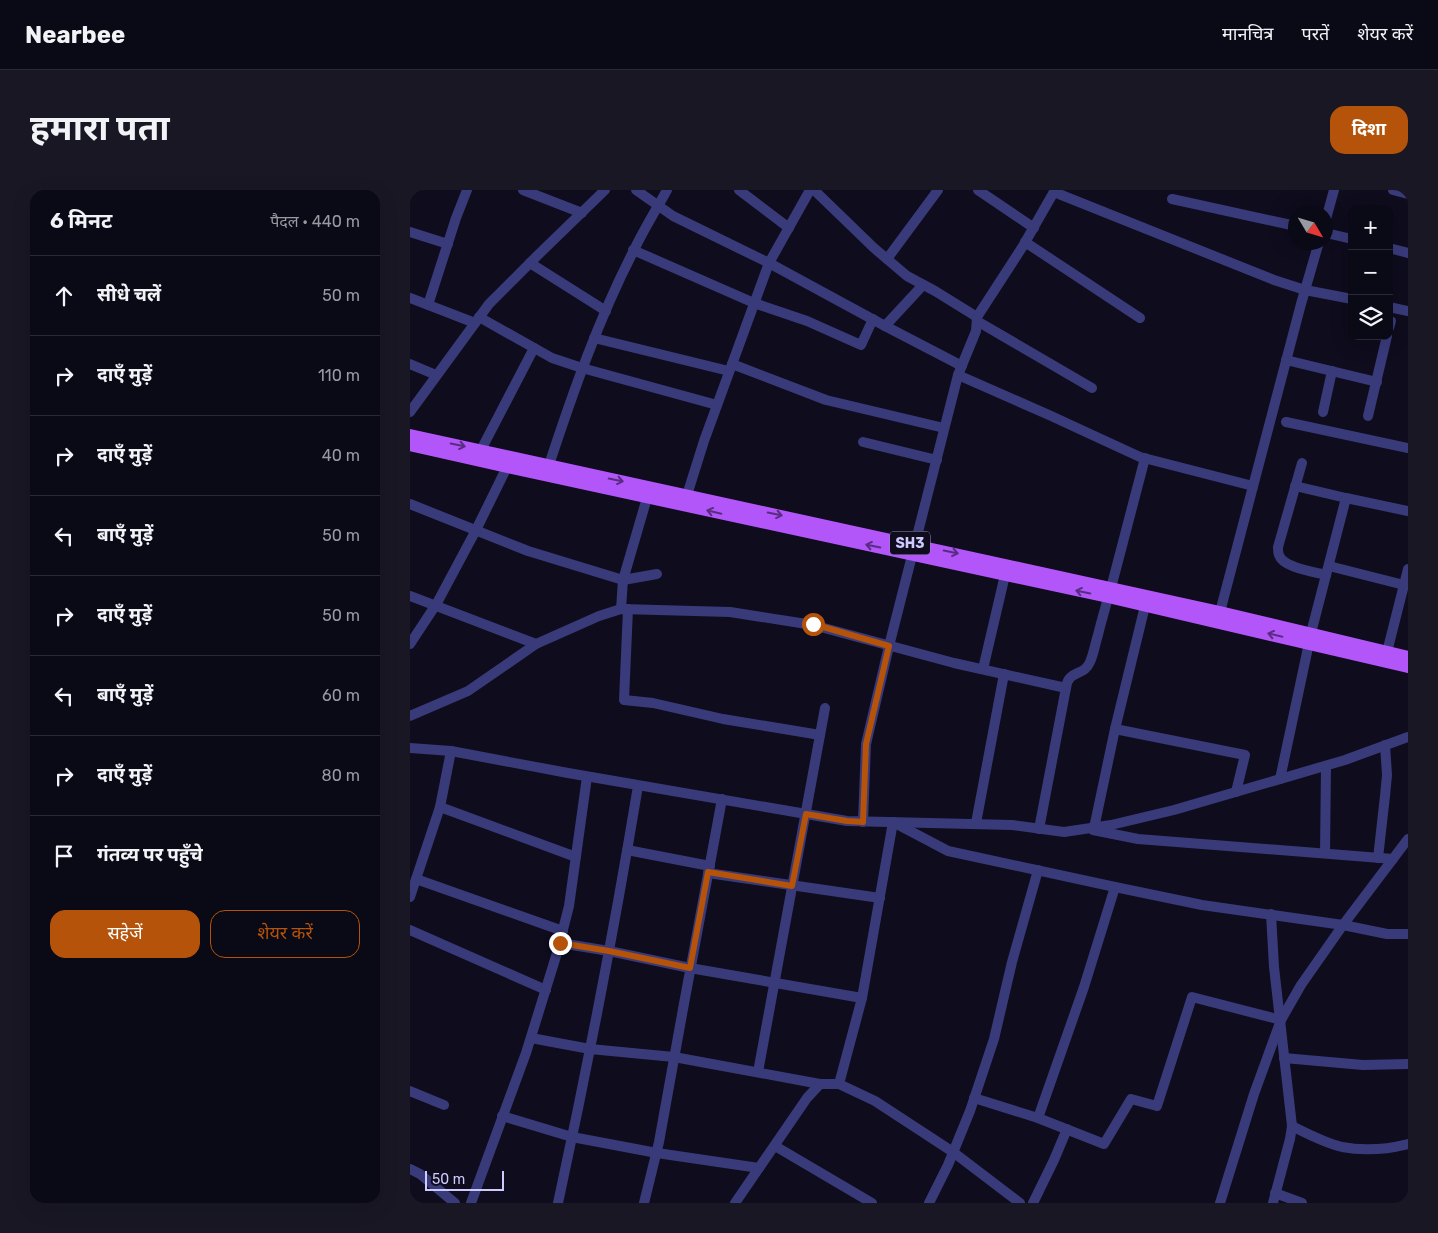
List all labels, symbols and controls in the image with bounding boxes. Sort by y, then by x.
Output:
text: Nearbee [25,21,125,49]
text: मानचित्र [1222,23,1274,45]
text: परतें [1302,23,1329,45]
text: शेयर करें [1357,23,1413,45]
button: दिशा [1330,106,1408,154]
text: हमारा पता [30,107,170,149]
north arrow [1288,205,1333,250]
map controls [1348,205,1393,340]
button: + [1348,205,1393,250]
text: 6 मिनट [50,208,112,233]
text: पैदल · 440 m [270,212,360,231]
button: − [1348,250,1393,295]
icon: ahead [50,282,78,310]
text: सीधे चलें [97,283,161,306]
text: 50 m [322,286,360,305]
button: layers [1348,295,1393,340]
icon: right [50,362,78,390]
text: दाएँ मुड़ें [97,363,152,386]
text: 110 m [318,366,360,385]
one-way arrow [449,441,465,450]
icon: right [50,442,78,470]
text: दाएँ मुड़ें [97,443,152,466]
text: 40 m [322,446,360,465]
one-way arrow [608,476,624,485]
one-way arrow [706,507,722,516]
one-way arrow [767,510,783,520]
icon: left [50,522,78,550]
text: बाएँ मुड़ें [97,523,153,546]
text: 50 m [322,526,360,545]
road number: SH3 [890,532,930,554]
one-way arrow [865,541,881,551]
one-way arrow [943,548,959,558]
one-way arrow [1075,587,1091,596]
icon: right [50,602,78,630]
text: दाएँ मुड़ें [97,603,152,626]
text: 50 m [322,606,360,625]
route start [802,613,825,636]
one-way arrow [1268,630,1284,639]
icon: left [50,682,78,710]
text: बाएँ मुड़ें [97,683,153,706]
text: 60 m [322,686,360,705]
icon: right [50,762,78,790]
text: दाएँ मुड़ें [97,763,152,786]
text: 80 m [322,766,360,785]
icon: arrive [50,842,78,870]
text: गंतव्य पर पहुँचे [97,843,203,866]
button: सहेजें [50,910,200,958]
button: शेयर करें [210,910,360,958]
route end [549,932,572,955]
scale bar [425,1168,504,1191]
text: 50 m [432,1171,465,1188]

